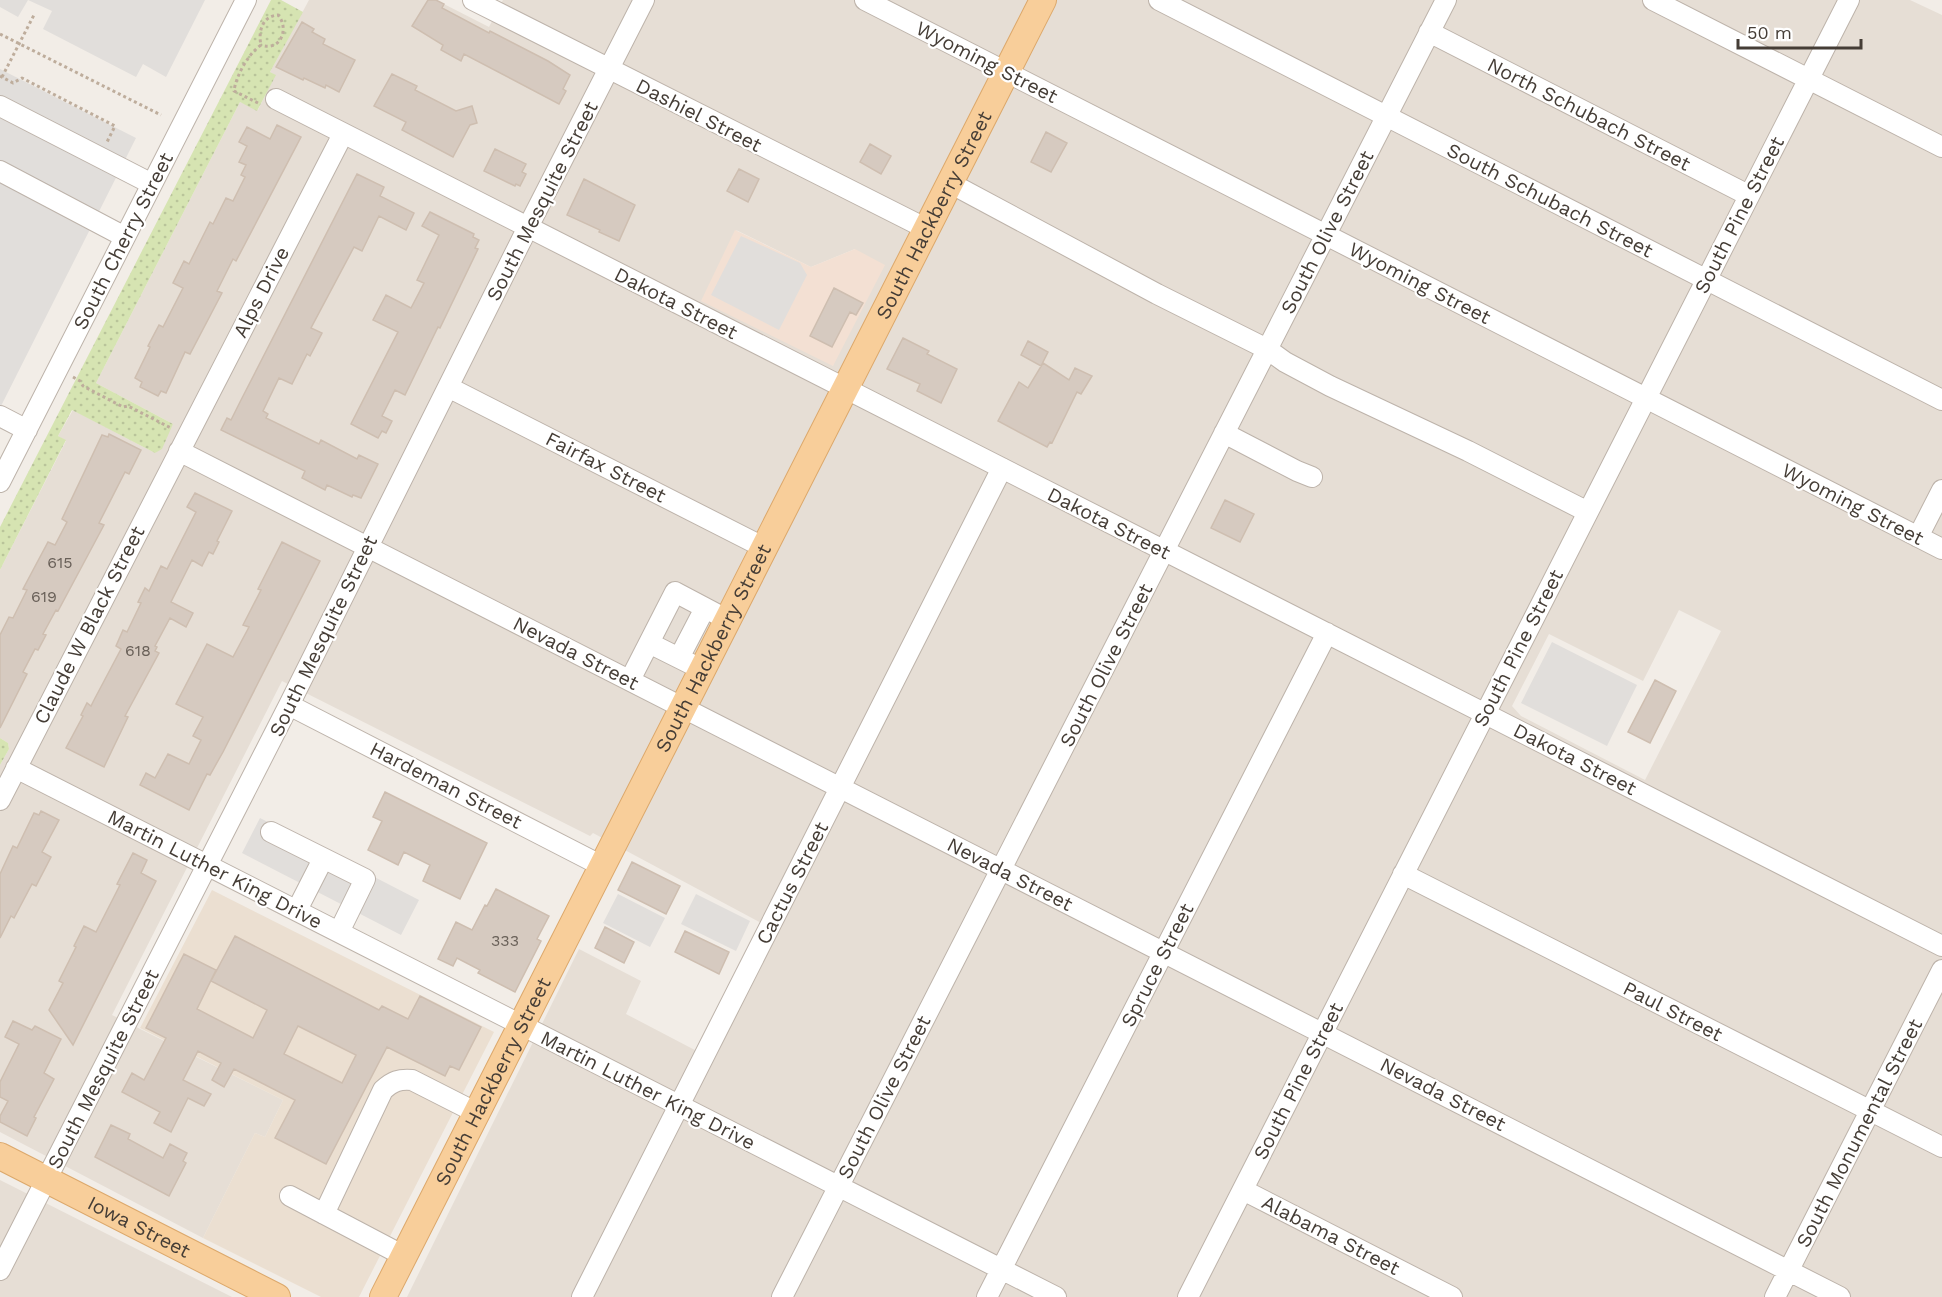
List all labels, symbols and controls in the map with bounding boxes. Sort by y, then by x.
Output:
scale bar [1738,12,1861,50]
street label: Wyoming Street [912,16,1062,108]
text: 50 m [1747,22,1792,43]
street label: North Schubach Street [1483,52,1695,176]
street label: Dashiel Street [632,73,766,157]
street label: South Mesquite Street [481,97,603,305]
street label: South Hackberry Street [871,106,997,323]
street label: South Pine Street [1689,132,1789,298]
street label: South Schubach Street [1443,138,1658,263]
street label: South Olive Street [1275,146,1379,318]
street label: South Cherry Street [68,148,178,334]
street label: Wyoming Street [1345,237,1495,329]
street label: Alps Drive [228,242,294,342]
street label: Dakota Street [610,262,742,345]
street label: Fairfax Street [542,426,671,508]
street label: Wyoming Street [1778,458,1928,550]
street label: Dakota Street [1043,482,1175,565]
street label: Claude W Black Street [29,521,150,728]
street label: South Mesquite Street [264,531,382,741]
street label: South Hackberry Street [650,539,776,756]
house number: 615 [47,553,73,572]
street label: South Pine Street [1468,565,1568,731]
street label: South Olive Street [1054,579,1158,751]
house number: 619 [31,587,57,606]
street label: Nevada Street [509,611,643,695]
house number: 618 [125,641,151,660]
street label: Dakota Street [1509,718,1641,801]
street label: Hardeman Street [366,736,527,834]
street label: Martin Luther King Drive [104,804,326,934]
street label: Cactus Street [751,817,834,948]
street label: Nevada Street [943,832,1077,916]
street label: Spruce Street [1116,899,1199,1031]
house number: 333 [491,931,519,950]
street label: South Mesquite Street [42,965,164,1173]
street label: South Hackberry Street [430,973,556,1190]
street label: Paul Street [1619,976,1727,1047]
street label: South Pine Street [1248,998,1348,1164]
street label: South Olive Street [832,1011,936,1183]
street label: South Monumental Street [1791,1014,1927,1251]
street label: Martin Luther King Drive [537,1025,759,1155]
street label: Nevada Street [1376,1052,1510,1136]
street label: Alabama Street [1258,1190,1404,1280]
street label: Iowa Street [84,1191,195,1263]

